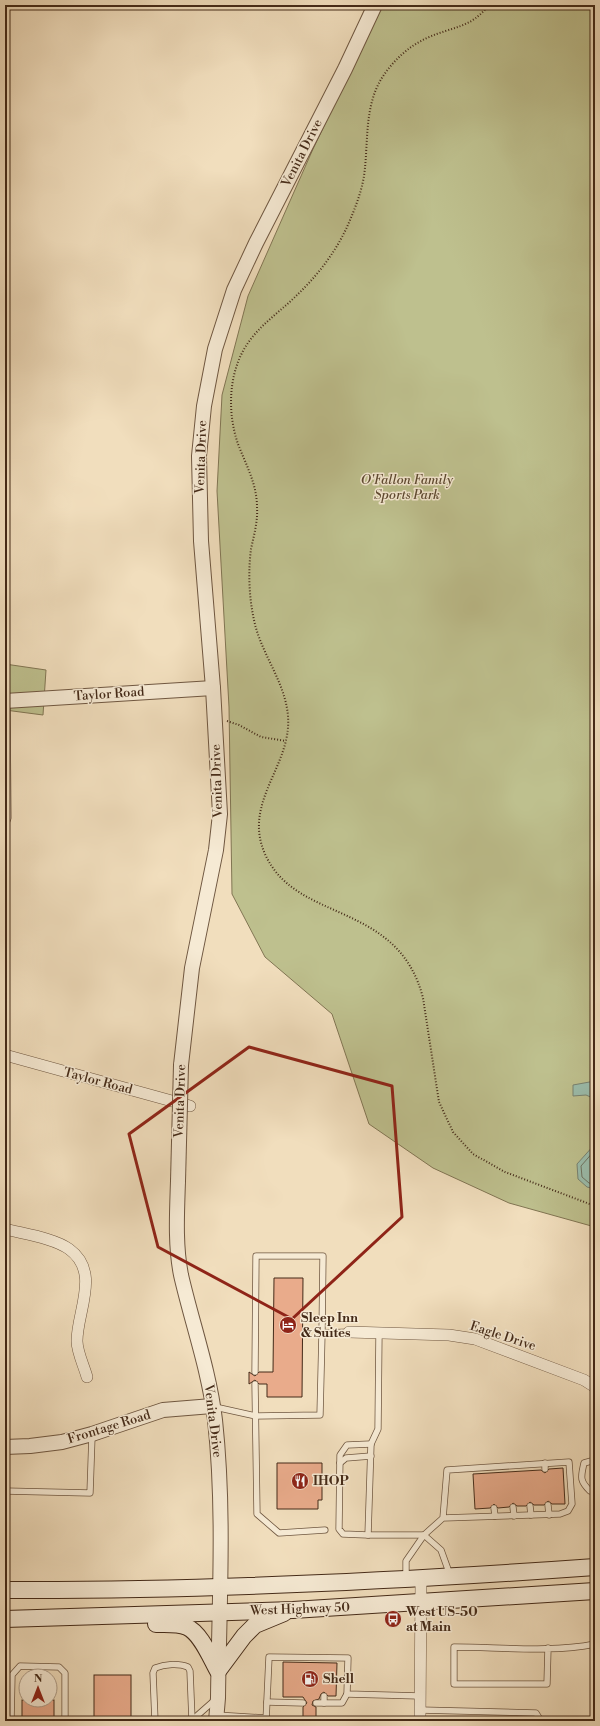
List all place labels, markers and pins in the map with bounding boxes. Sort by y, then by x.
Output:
place label: Sleep Inn & Suites [301,1310,358,1341]
hotel icon: Sleep Inn & Suites [278,1315,298,1335]
restaurant icon: IHOP [290,1471,310,1491]
place label: IHOP [313,1473,349,1489]
place label: West US-50 at Main [405,1604,478,1635]
bus stop icon: West US-50 at Main [383,1609,403,1629]
fuel station icon: Shell [300,1669,320,1689]
place label: Shell [323,1671,355,1687]

